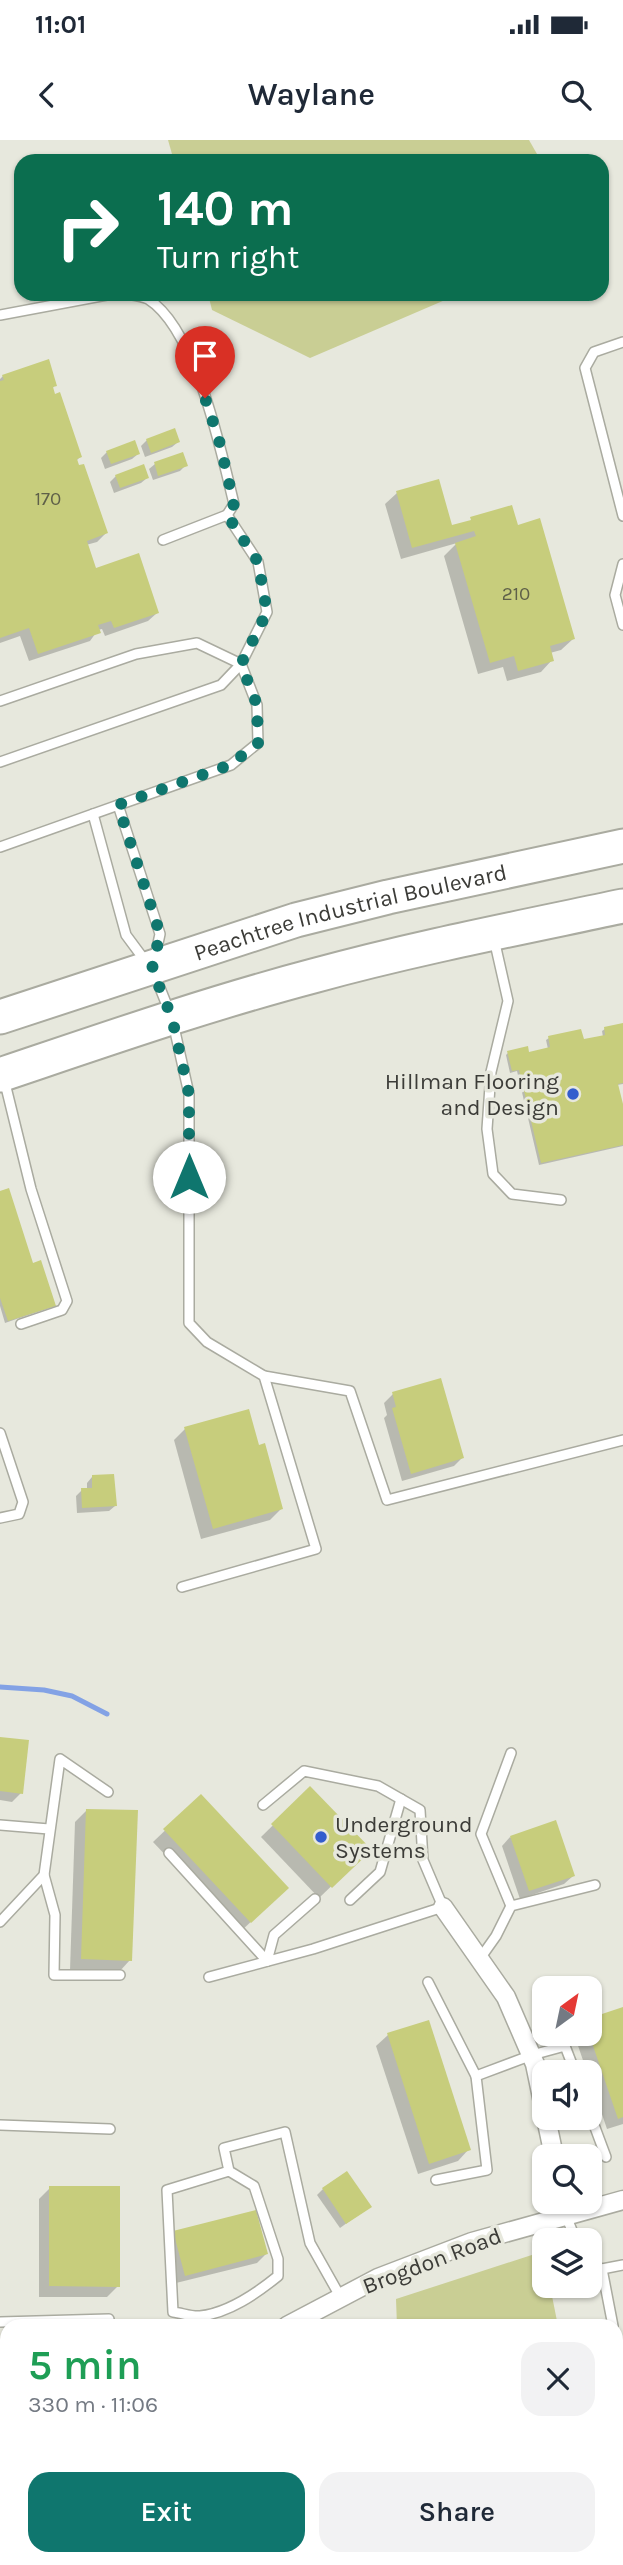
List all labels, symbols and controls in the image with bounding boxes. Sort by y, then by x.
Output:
text: 11:01 [35,9,86,40]
icon: back [28,76,66,114]
text: Waylane [248,76,375,113]
icon: search [557,76,595,114]
text: 140 m [157,180,294,237]
icon: right [42,182,133,273]
text: Turn right [157,239,299,276]
pin [175,326,235,398]
icon: arrive [186,337,224,375]
house number: 170 [35,488,61,510]
house number: 210 [502,583,530,605]
street label: Peachtree Industrial Boulevard [190,858,509,966]
place label: Hillman Flooring and Design [385,1068,559,1121]
marker: Hillman Flooring and Design [565,1086,581,1102]
position arrow [152,1140,226,1214]
place label: Underground Systems [335,1811,473,1864]
marker: Underground Systems [313,1829,329,1845]
north arrow [532,1976,602,2046]
map controls [532,1976,602,2298]
button: sound [532,2060,602,2130]
button: search [532,2144,602,2214]
street label: Brogdon Road [359,2222,505,2300]
button: layers [532,2228,602,2298]
text: 5 min [28,2340,142,2390]
button: close [521,2342,595,2416]
text: 330 m · 11:06 [28,2391,158,2418]
button: Exit [28,2472,305,2552]
button: Share [319,2472,595,2552]

